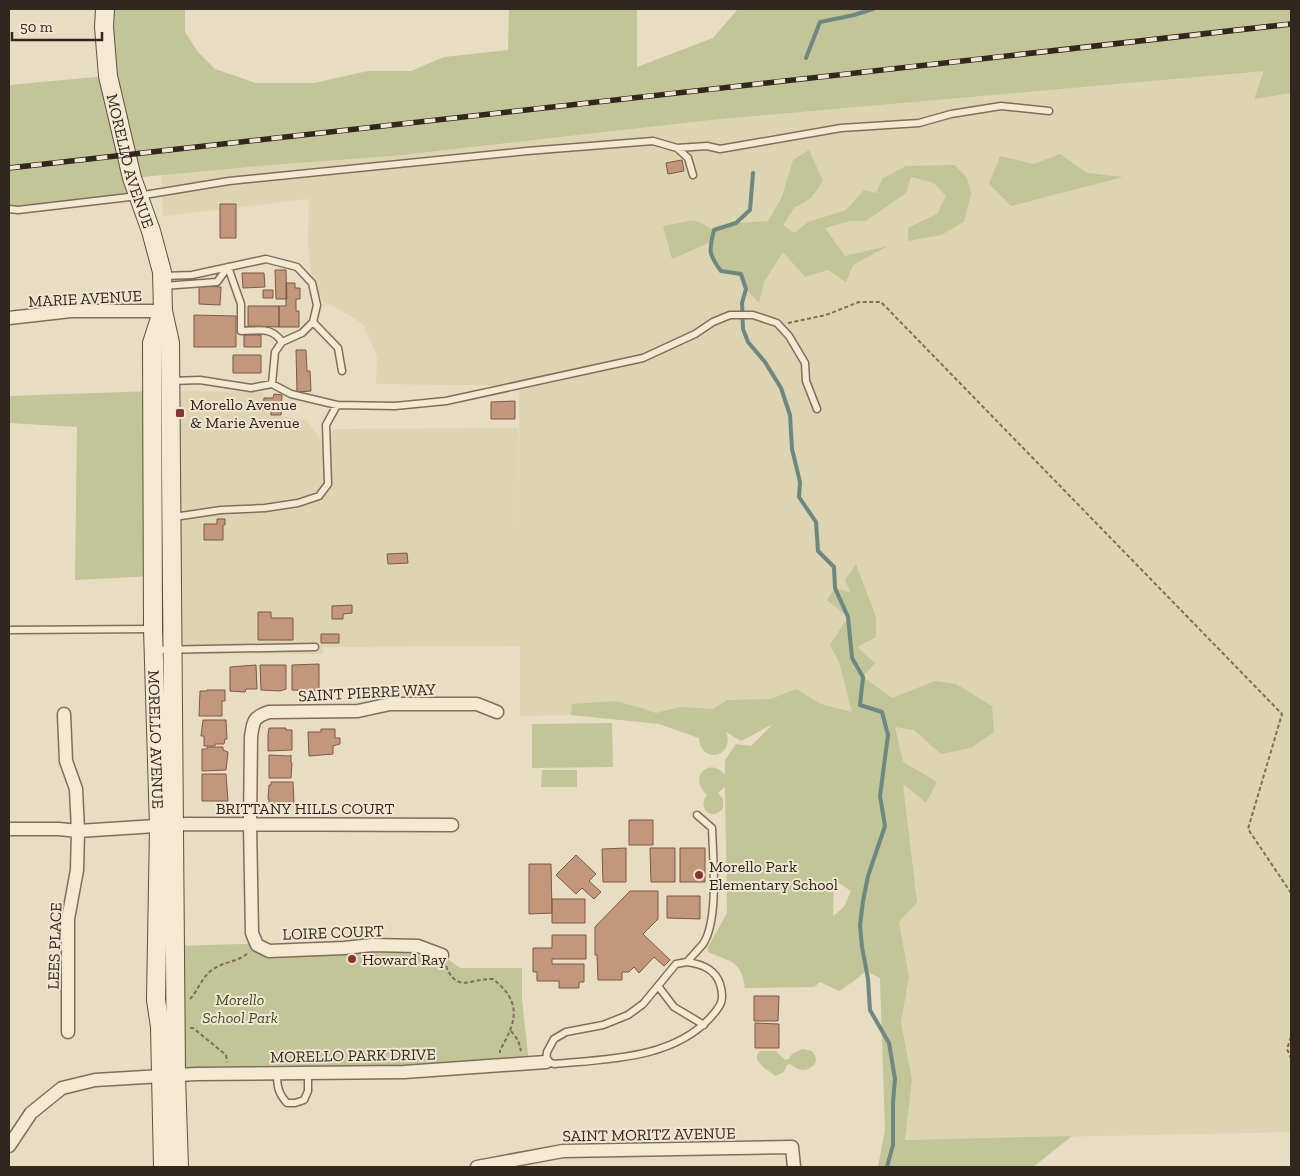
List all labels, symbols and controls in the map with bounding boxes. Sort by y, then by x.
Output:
scale bar [12,10,102,42]
text: 50 m [20,18,53,36]
street label: MORELLO AVENUE [102,92,158,231]
street label: MARIE AVENUE [28,286,142,311]
place label: Morello Avenue & Marie Avenue [190,395,300,432]
marker: Morello Avenue & Marie Avenue [174,407,186,419]
street label: MORELLO AVENUE [144,670,167,809]
street label: SAINT PIERRE WAY [298,679,436,706]
street label: BRITTANY HILLS COURT [216,799,394,818]
place label: Morello Park Elementary School [709,857,838,894]
marker: Morello Park Elementary School [693,869,705,881]
street label: LEES PLACE [43,902,66,990]
street label: LOIRE COURT [282,921,384,944]
place label: Howard Ray [362,950,447,969]
marker: Howard Ray [346,953,358,965]
park label: Morello School Park [202,990,278,1027]
street label: MORELLO PARK DRIVE [270,1045,436,1066]
street label: SAINT MORITZ AVENUE [562,1123,736,1146]

